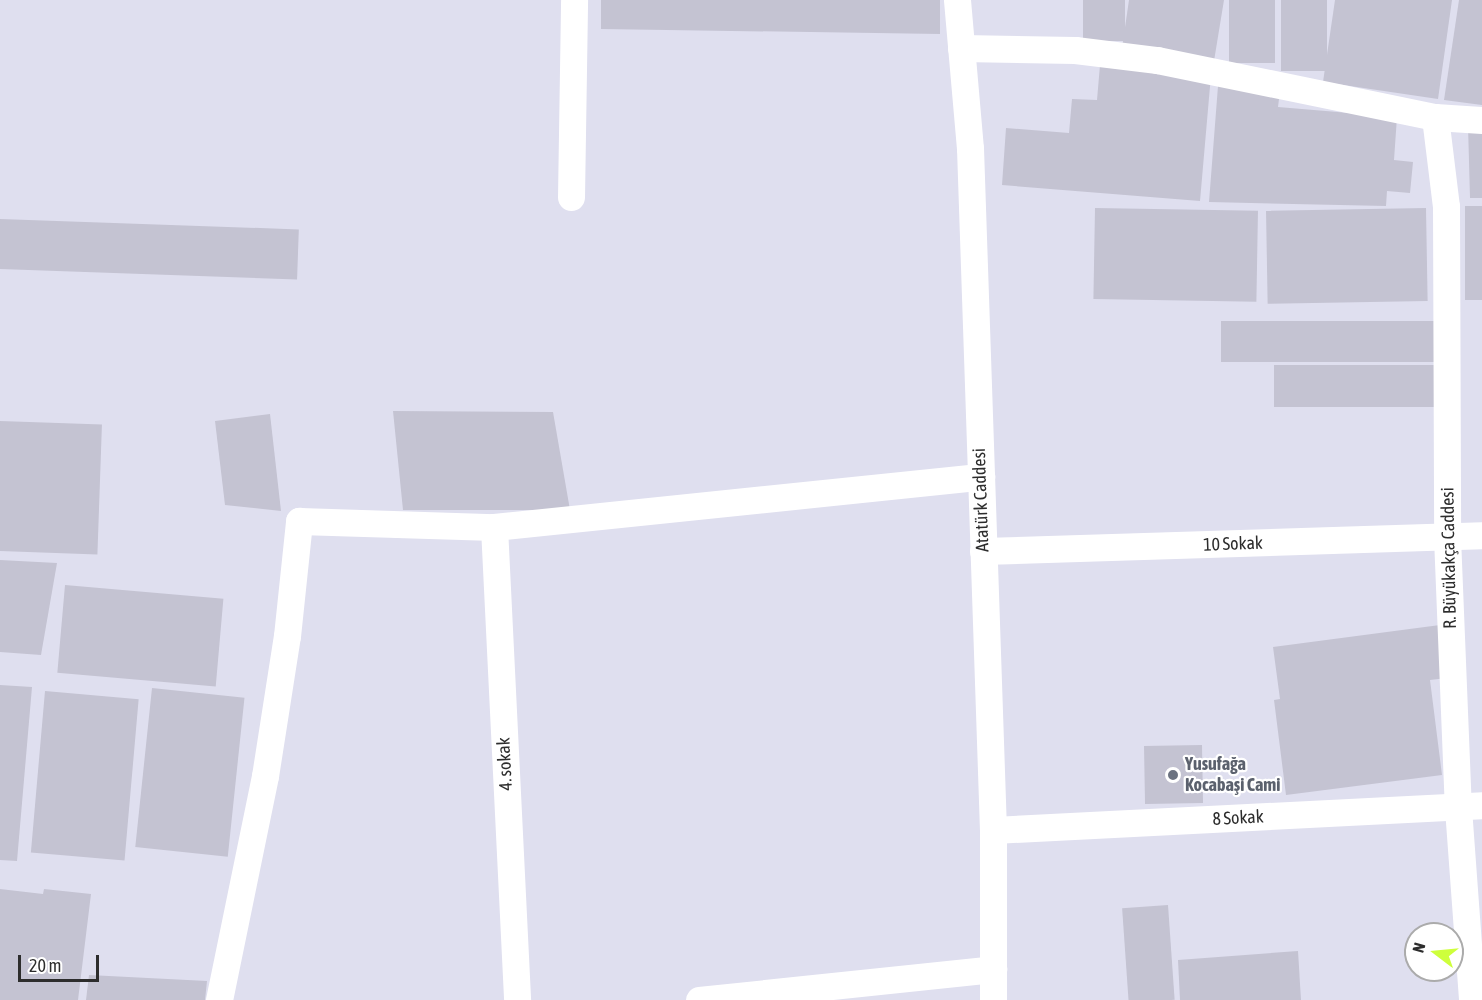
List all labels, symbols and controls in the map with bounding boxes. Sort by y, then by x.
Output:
street label: Atatürk Caddesi [968,448,994,552]
street label: R. Büyükakça Caddesi [1437,487,1461,629]
street label: 10 Sokak [1203,532,1263,556]
street label: 4. sokak [493,737,517,791]
place label: Yusufağa Kocabaşi Cami [1185,754,1280,796]
marker: Yusufağa Kocabaşi Cami [1166,768,1180,782]
street label: 8 Sokak [1212,806,1264,830]
north arrow [1404,922,1464,982]
text: N [1409,941,1429,955]
scale bar [21,943,102,981]
text: 20 m [29,955,61,976]

